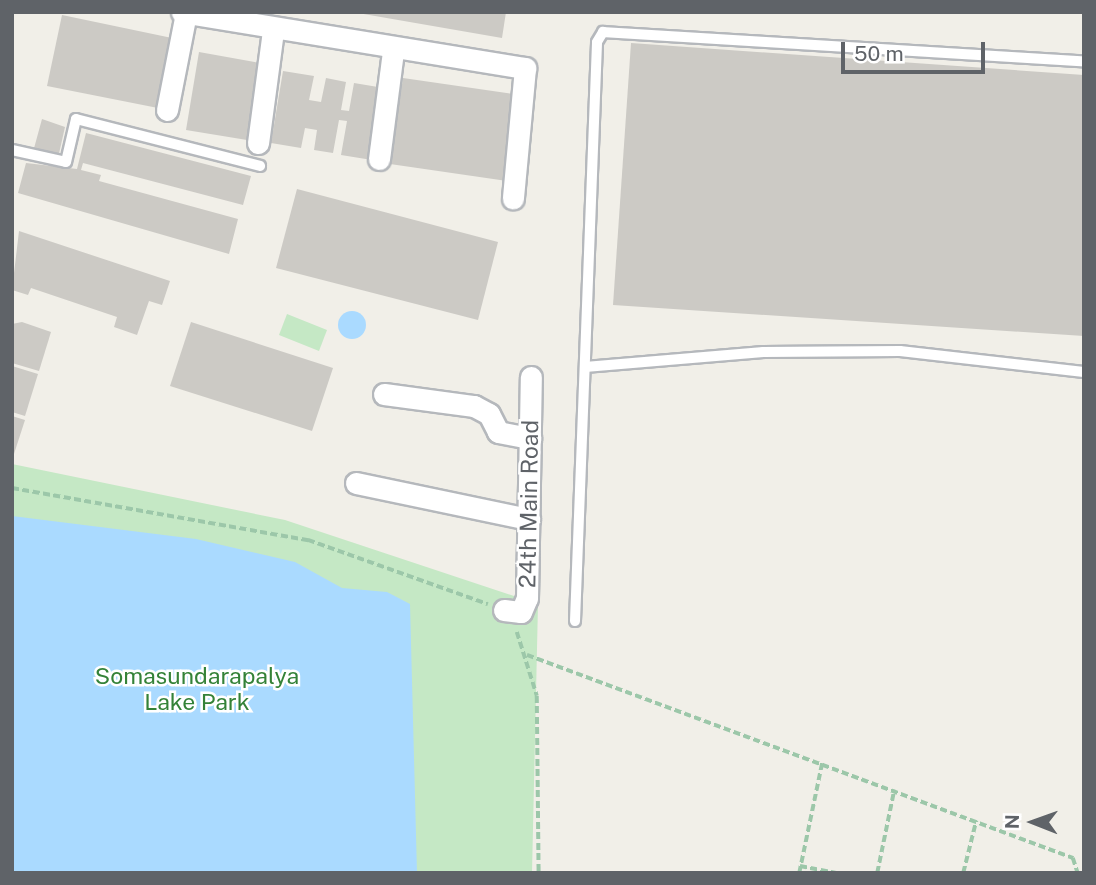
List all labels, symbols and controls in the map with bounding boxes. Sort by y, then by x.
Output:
scale bar [844,28,988,72]
text: 50 m [854,41,904,66]
street label: 24th Main Road [514,420,544,588]
park label: Somasundarapalya Lake Park [95,662,299,716]
north arrow [998,787,1068,857]
text: N [1001,814,1023,829]

